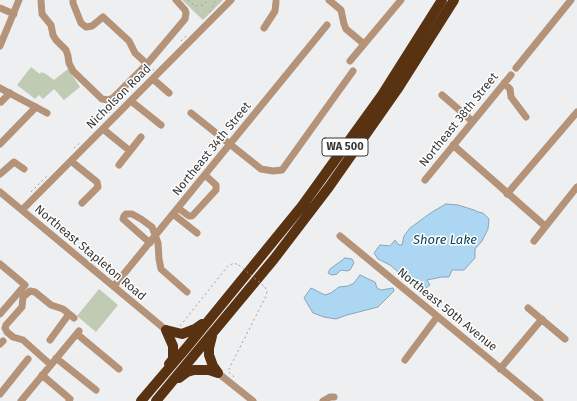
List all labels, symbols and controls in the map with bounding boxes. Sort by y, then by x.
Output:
street label: Nicholson Road [84,62,154,132]
street label: Northeast 38th Street [417,70,501,170]
street label: Northeast 34th Street [170,99,254,199]
road number: WA 500 [322,138,368,156]
street label: Northeast Stapleton Road [32,202,148,304]
water label: Shore Lake [413,232,477,248]
street label: Northeast 50th Avenue [394,265,500,355]

